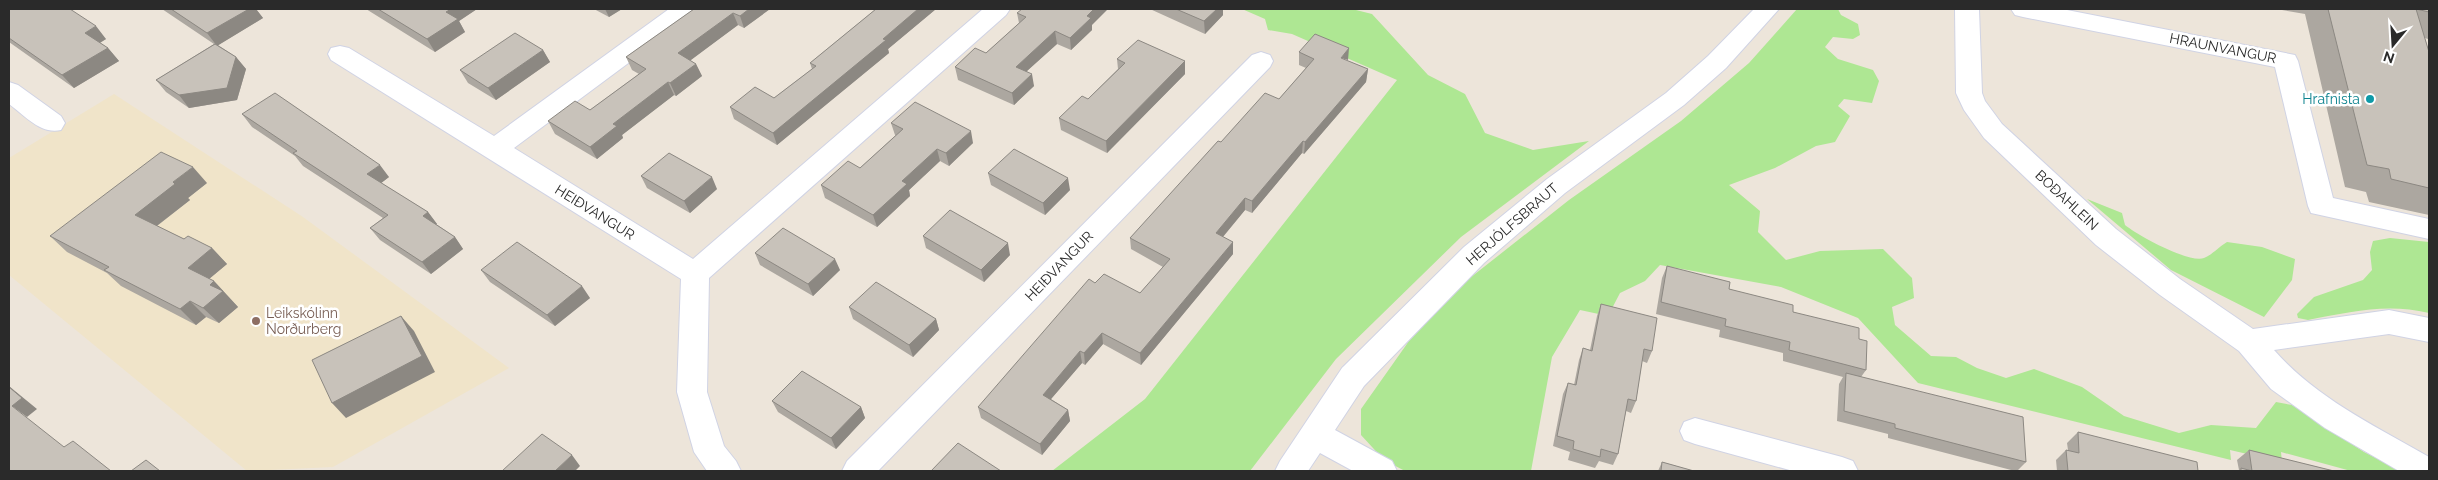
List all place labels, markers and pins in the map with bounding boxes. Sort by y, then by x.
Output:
place label: Hrafnista [2302,91,2360,107]
marker: Hrafnista [2364,93,2376,105]
place label: Leikskólinn Norðurberg [266,305,341,337]
marker: Leikskólinn Norðurberg [250,315,262,327]

